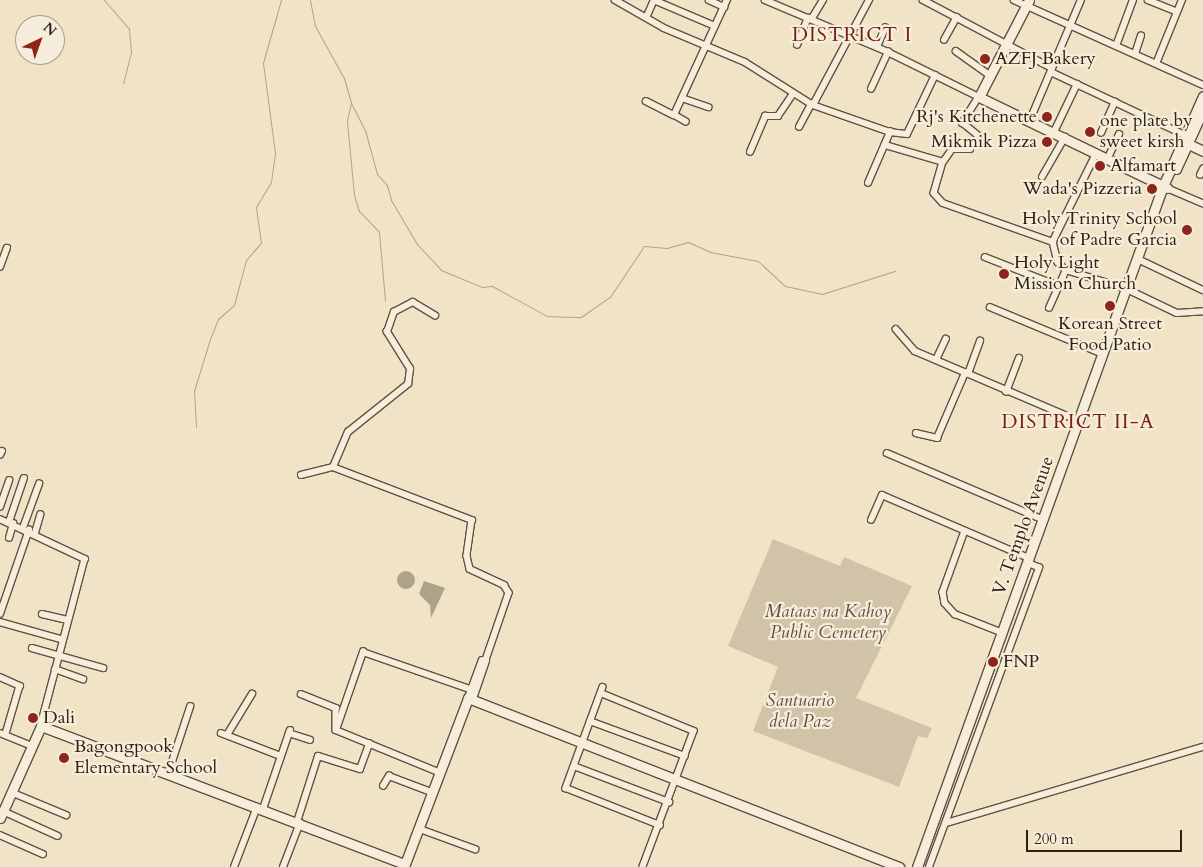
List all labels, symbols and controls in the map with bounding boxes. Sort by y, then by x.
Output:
north arrow [15,15,65,65]
text: N [39,18,61,40]
district label: DISTRICT I [790,22,914,46]
place label: AZFJ Bakery [995,48,1096,70]
marker: AZFJ Bakery [979,53,991,65]
place label: Rj's Kitchenette [916,106,1037,128]
marker: Rj's Kitchenette [1041,111,1053,123]
place label: one plate by sweet kirsh [1100,111,1193,154]
marker: one plate by sweet kirsh [1084,126,1096,138]
place label: Mikmik Pizza [931,131,1037,153]
marker: Mikmik Pizza [1041,136,1053,148]
place label: Alfamart [1110,155,1176,177]
marker: Alfamart [1094,160,1106,172]
place label: Wada's Pizzeria [1023,178,1142,200]
marker: Wada's Pizzeria [1146,183,1158,195]
place label: Holy Trinity School of Padre Garcia [1022,209,1177,252]
marker: Holy Trinity School of Padre Garcia [1181,224,1193,236]
place label: Holy Light Mission Church [1014,253,1136,296]
marker: Holy Light Mission Church [998,268,1010,280]
marker: Korean Street Food Patio [1104,300,1116,312]
place label: Korean Street Food Patio [1058,314,1162,356]
district label: DISTRICT II-A [1000,409,1156,433]
street label: V. Templo Avenue [989,454,1059,598]
park label: Mataas na Kahoy Public Cemetery [765,602,891,644]
place label: FNP [1003,651,1039,673]
marker: FNP [987,656,999,668]
park label: Santuario dela Paz [766,691,834,734]
place label: Dali [43,707,75,729]
marker: Dali [27,712,39,724]
place label: Bagongpook Elementary School [74,737,217,780]
marker: Bagongpook Elementary School [58,752,70,764]
scale bar [1028,820,1184,852]
text: 200 m [1034,829,1074,849]

